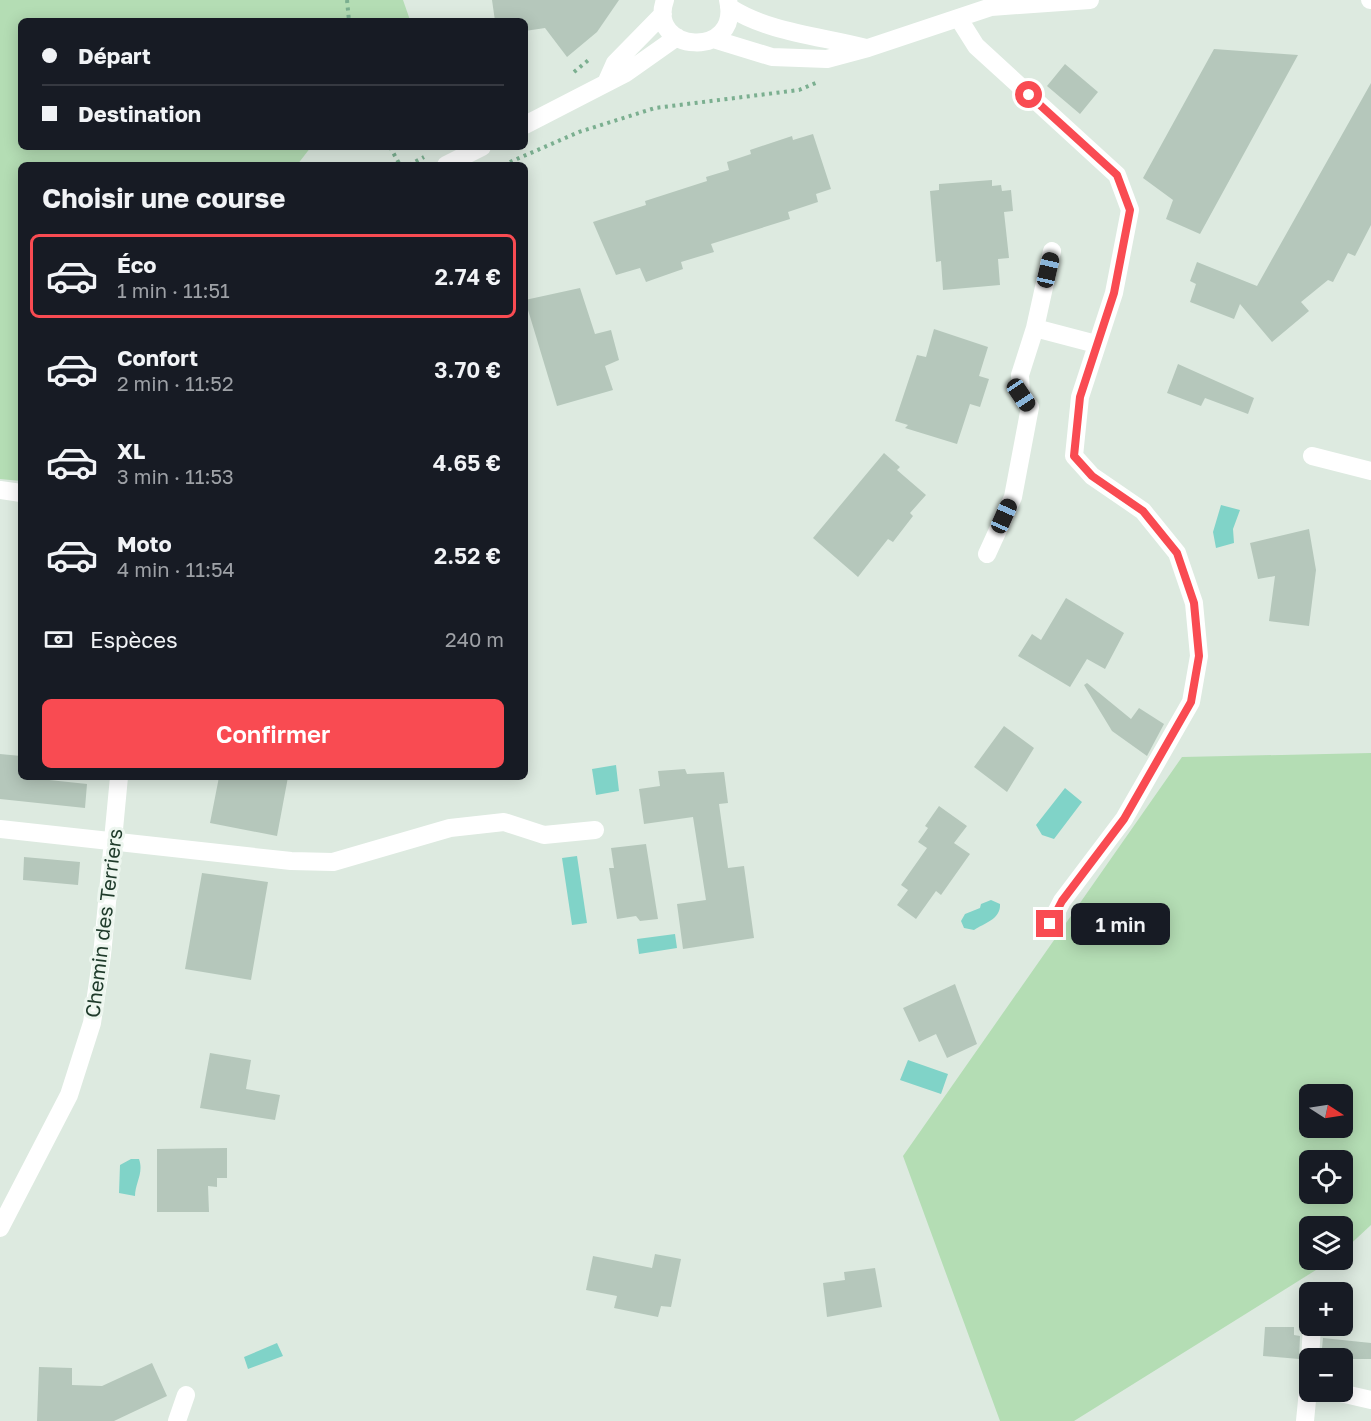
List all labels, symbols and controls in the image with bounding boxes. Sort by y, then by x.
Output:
text: Départ [78,42,151,69]
route start [1015,81,1042,108]
text: Destination [78,100,201,127]
text: Choisir une course [42,182,285,214]
icon: car [45,249,99,303]
car [1035,250,1061,290]
text: Éco [117,251,156,278]
text: 2.74 € [435,263,501,290]
text: 1 min · 11:51 [117,278,230,302]
icon: car [45,342,99,396]
text: Confort [117,344,198,371]
text: 3.70 € [434,356,501,383]
text: 2 min · 11:52 [117,371,234,395]
car [1003,375,1039,415]
icon: car [45,435,99,489]
text: XL [117,437,145,464]
text: 4.65 € [433,449,501,476]
text: 3 min · 11:53 [117,464,234,488]
car [988,496,1020,536]
icon: car [45,528,99,582]
text: Moto [117,530,172,557]
text: 2.52 € [434,542,501,569]
text: 4 min · 11:54 [117,557,235,581]
icon: cash [42,623,75,656]
text: Espèces [90,626,178,653]
text: 240 m [445,627,504,651]
button: Confirmer [42,699,504,768]
street label: Chemin des Terriers [79,827,127,1019]
callout: 1 min [1071,903,1170,945]
route end [1036,910,1063,937]
text: 1 min [1095,912,1146,936]
north arrow [1299,1084,1353,1138]
map controls [1299,1084,1353,1402]
button: locate [1299,1150,1353,1204]
button: layers [1299,1216,1353,1270]
button: + [1299,1282,1353,1336]
button: − [1299,1348,1353,1402]

